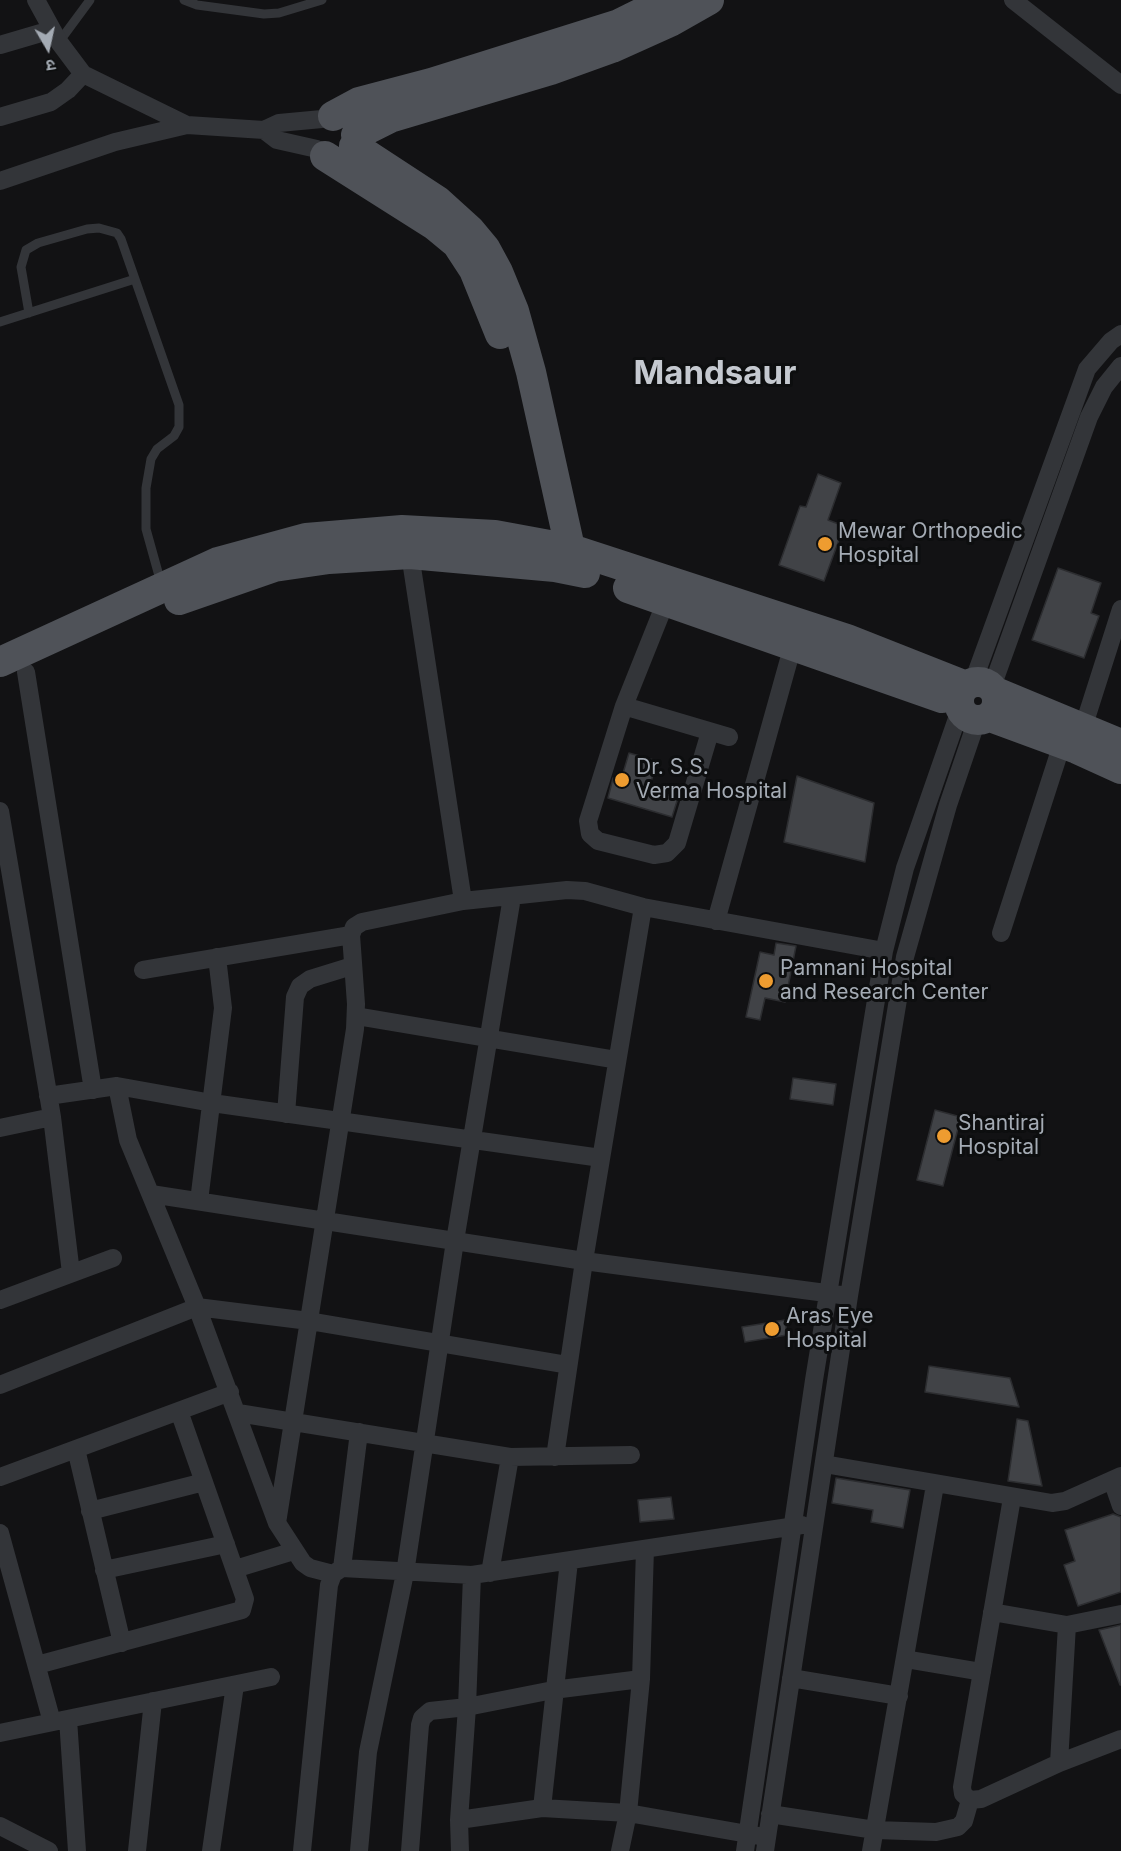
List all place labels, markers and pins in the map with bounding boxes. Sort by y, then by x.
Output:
place label: Mewar Orthopedic Hospital [838,519,1023,569]
marker: Mewar Orthopedic Hospital [816,535,834,553]
place label: Dr. S.S. Verma Hospital [636,755,787,805]
marker: Dr. S.S. Verma Hospital [613,771,631,789]
place label: Pamnani Hospital and Research Center [780,956,988,1006]
marker: Pamnani Hospital and Research Center [757,972,775,990]
place label: Shantiraj Hospital [958,1111,1045,1161]
marker: Shantiraj Hospital [935,1127,953,1145]
place label: Aras Eye Hospital [786,1304,873,1354]
marker: Aras Eye Hospital [763,1320,781,1338]

